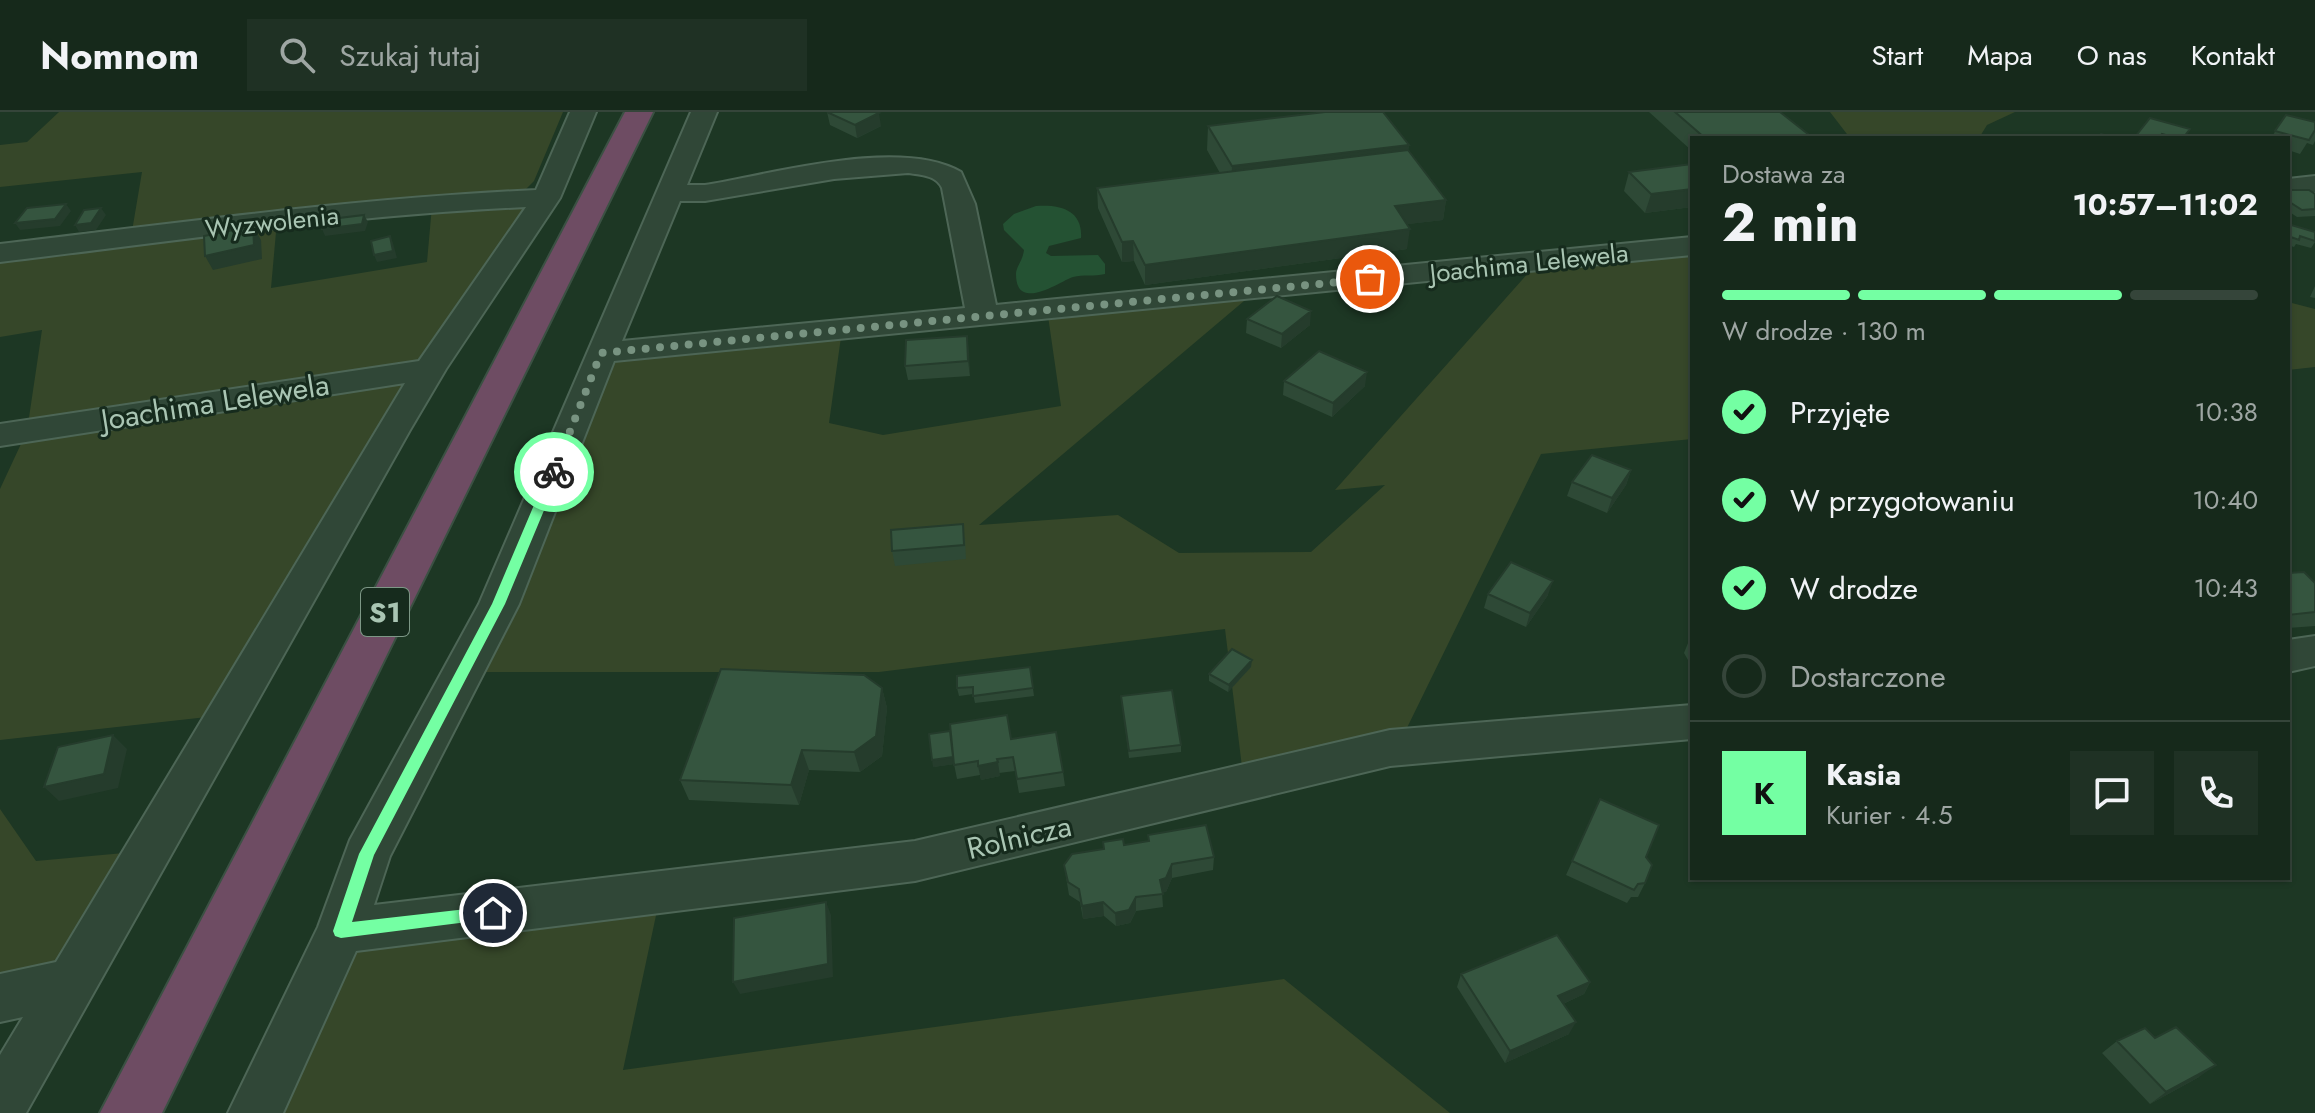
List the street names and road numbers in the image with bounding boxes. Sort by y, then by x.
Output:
street label: Wyzwolenia [203,196,341,248]
street label: Joachima Lelewela [1425,234,1630,293]
street label: Joachima Lelewela [94,363,332,442]
road number: S1 [361,588,409,636]
street label: Rolnicza [962,804,1076,870]

